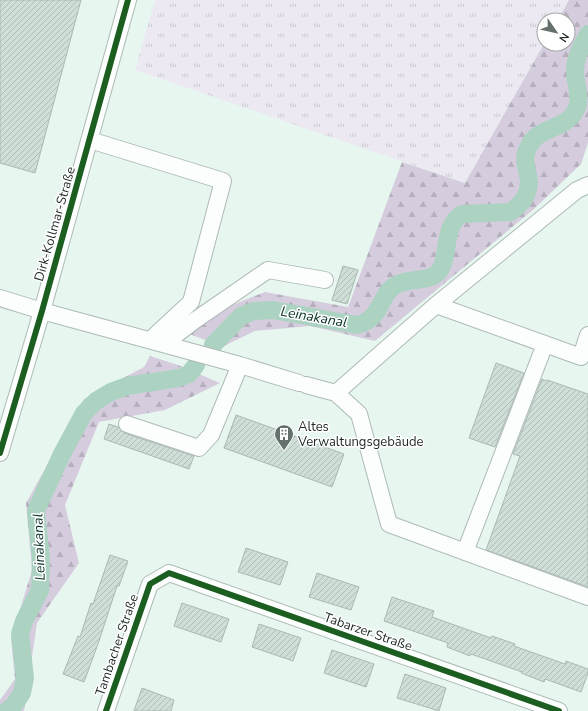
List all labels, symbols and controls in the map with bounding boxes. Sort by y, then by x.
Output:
north arrow [536,12,576,52]
text: N [555,30,572,45]
street label: Dirk-Kollmar-Straße [30,165,80,283]
water label: Leinakanal [279,302,349,332]
place label: Altes Verwaltungsgebäude [297,418,424,451]
building icon: Altes Verwaltungsgebäude [273,423,295,451]
water label: Leinakanal [28,513,50,581]
street label: Tambacher Straße [91,592,143,698]
street label: Tabarzer Straße [321,608,415,656]

